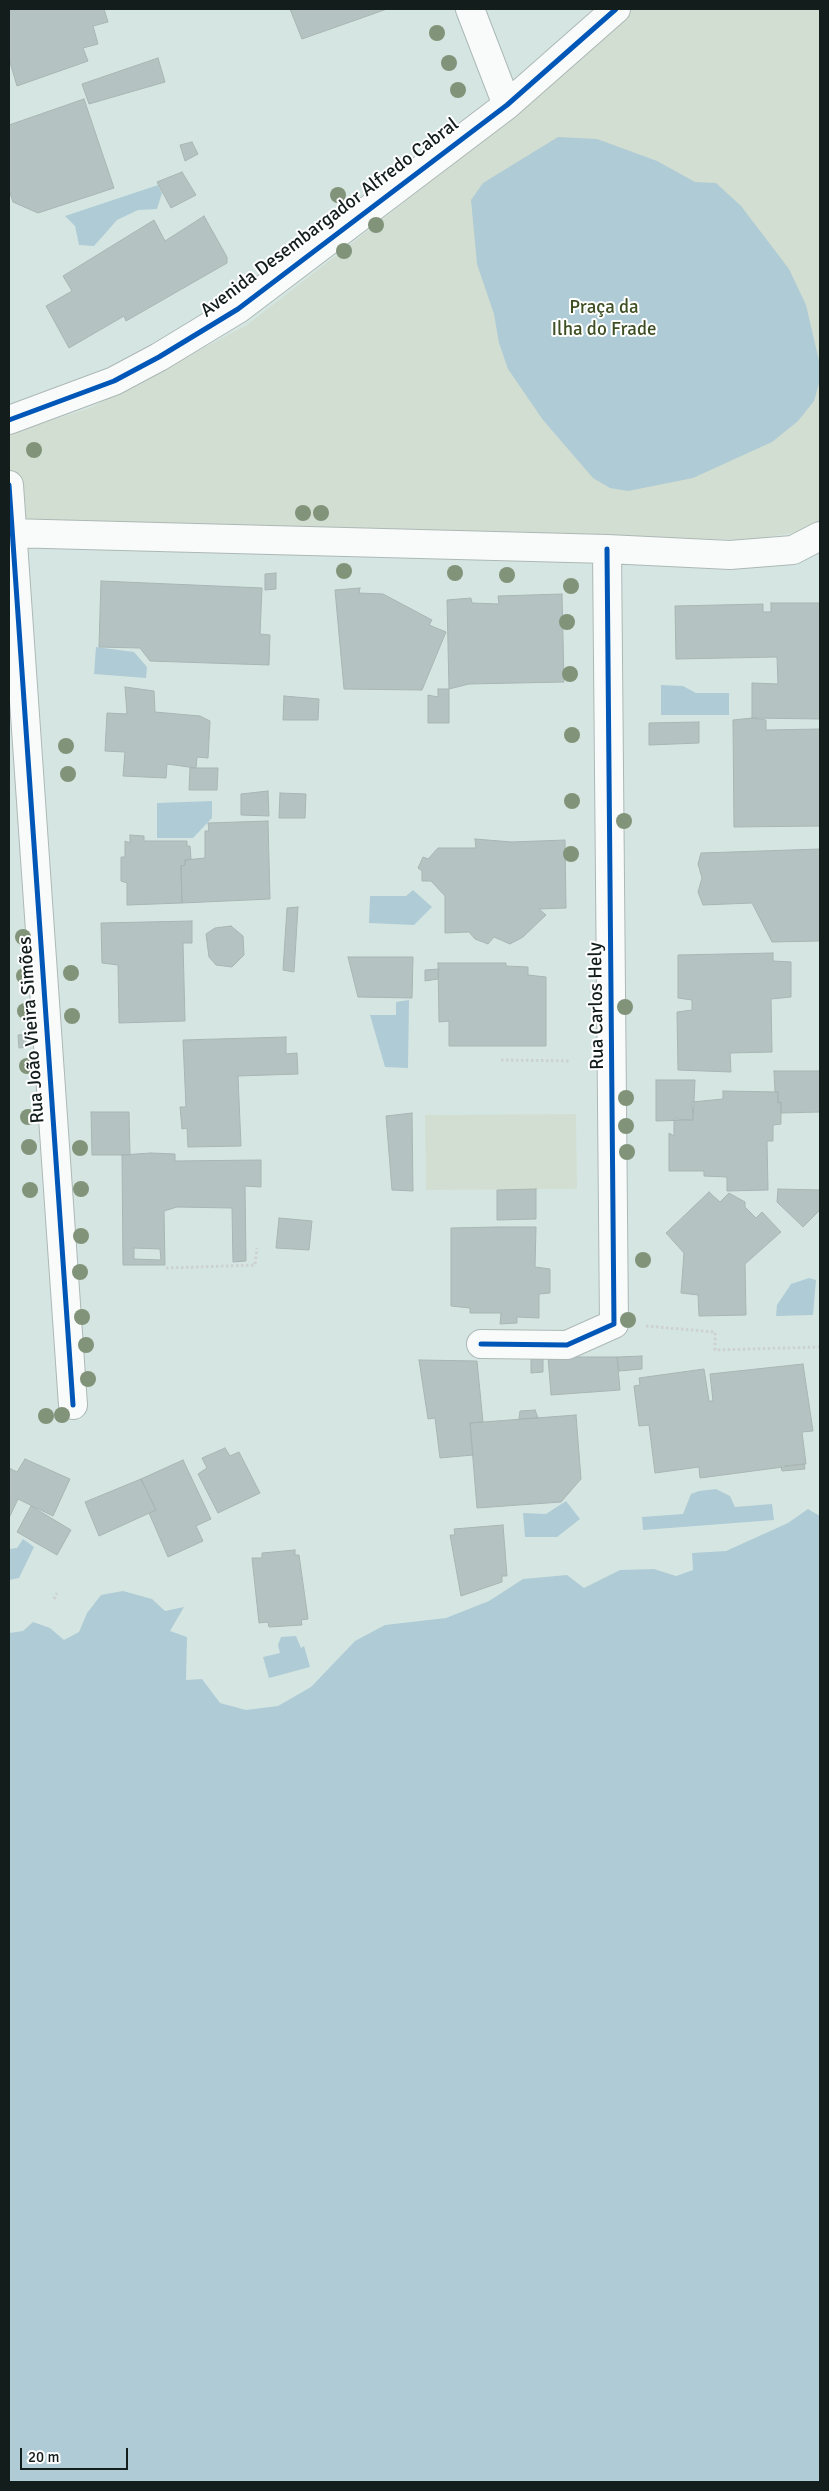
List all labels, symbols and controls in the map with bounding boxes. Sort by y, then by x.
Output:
street label: Avenida Desembargador Alfredo Cabral [196,113,464,323]
park label: Praça da Ilha do Frade [552,297,656,341]
street label: Rua João Vieira Simões [14,936,50,1124]
street label: Rua Carlos Hely [584,942,610,1070]
scale bar [22,2438,130,2470]
text: 20 m [28,2448,59,2466]

